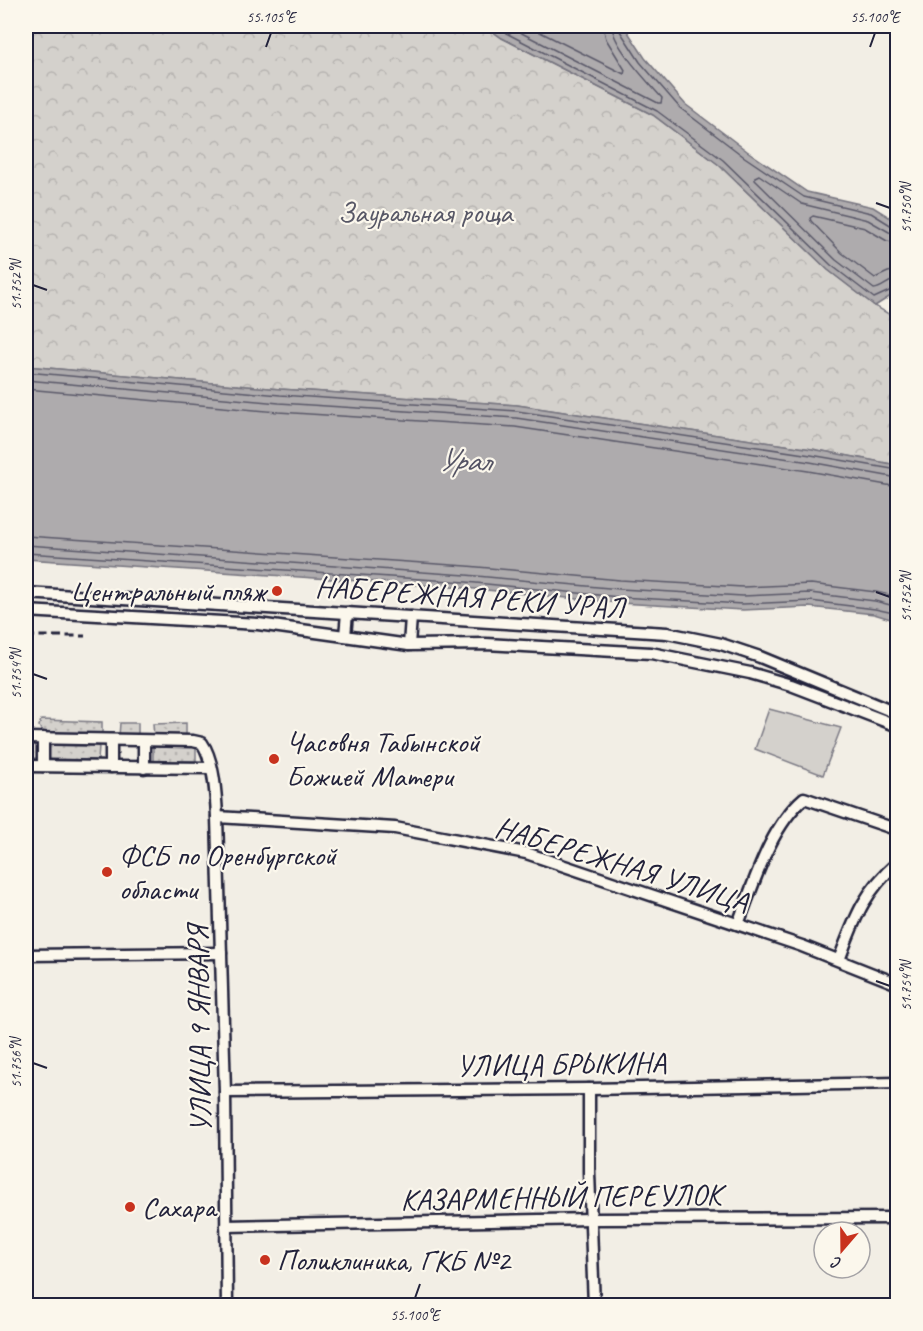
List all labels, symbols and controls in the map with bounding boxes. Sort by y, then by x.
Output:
text: 55.105°E [247,8,298,27]
text: 55.100°E [851,8,902,27]
text: 51.750°N [897,180,916,233]
park label: Зауральная роща [338,193,514,231]
text: 51.752°N [7,257,26,310]
water label: Урал [437,439,495,482]
street label: НАБЕРЕЖНАЯ РЕКИ УРАЛ [314,567,629,627]
text: 51.752°N [897,569,916,622]
place label: Центральный пляж [70,572,269,610]
marker: Центральный пляж [270,584,284,598]
text: 51.754°N [7,646,26,699]
place label: Часовня Табынской Божией Матери [286,723,481,795]
marker: Часовня Табынской Божией Матери [267,752,281,766]
street label: НАБЕРЕЖНАЯ УЛИЦА [491,807,754,921]
place label: ФСБ по Оренбургской области [119,836,338,908]
marker: ФСБ по Оренбургской области [100,865,114,879]
street label: УЛИЦА 9 ЯНВАРЯ [178,921,220,1133]
text: 51.754°N [897,958,916,1011]
text: 51.756°N [7,1035,26,1088]
street label: УЛИЦА БРЫКИНА [456,1043,667,1085]
street label: КАЗАРМЕННЫЙ ПЕРЕУЛОК [400,1175,728,1219]
place label: Сахара [142,1188,218,1226]
marker: Сахара [123,1200,137,1214]
north arrow [812,1220,872,1280]
place label: Поликлиника, ГКБ №2 [277,1241,512,1279]
text: С [828,1252,844,1274]
marker: Поликлиника, ГКБ №2 [258,1253,272,1267]
text: 55.100°E [391,1306,442,1325]

